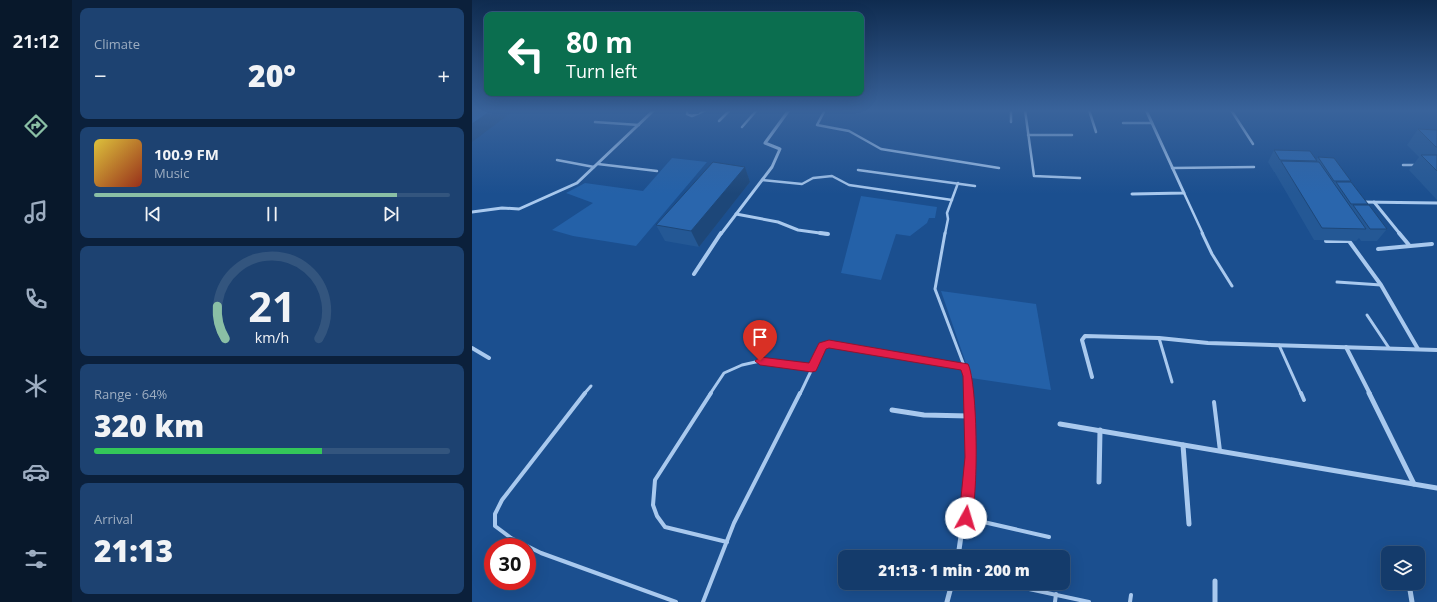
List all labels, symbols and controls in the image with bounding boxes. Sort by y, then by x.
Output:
text: 80 m [566,23,633,61]
icon: left [500,28,552,80]
text: 21:12 [13,29,59,53]
text: Climate [94,35,140,53]
text: 20° [248,55,296,96]
text: Turn left [566,59,637,83]
text: − [94,60,107,90]
text: + [437,60,450,90]
icon: directions [22,112,50,140]
text: 100.9 FM [154,144,219,164]
text: Music [154,164,189,182]
icon: music [22,198,50,226]
icon: previous [142,203,164,225]
icon: pause [261,203,283,225]
icon: next [380,203,402,225]
text: 21 [248,278,296,334]
icon: phone [22,285,50,313]
pin [743,320,777,361]
icon: arrive [749,326,771,348]
text: km/h [255,328,289,347]
icon: climate [22,372,50,400]
text: Range · 64% [94,385,167,403]
text: 320 km [94,405,204,446]
icon: car [22,458,50,486]
position arrow [945,497,987,539]
text: Arrival [94,510,133,528]
text: 21:13 [94,530,173,571]
speed limit sign: 30 [484,538,536,590]
icon: filters [22,545,50,573]
map controls [1381,546,1425,590]
button: layers [1381,546,1425,590]
text: 21:13 · 1 min · 200 m [878,560,1030,580]

